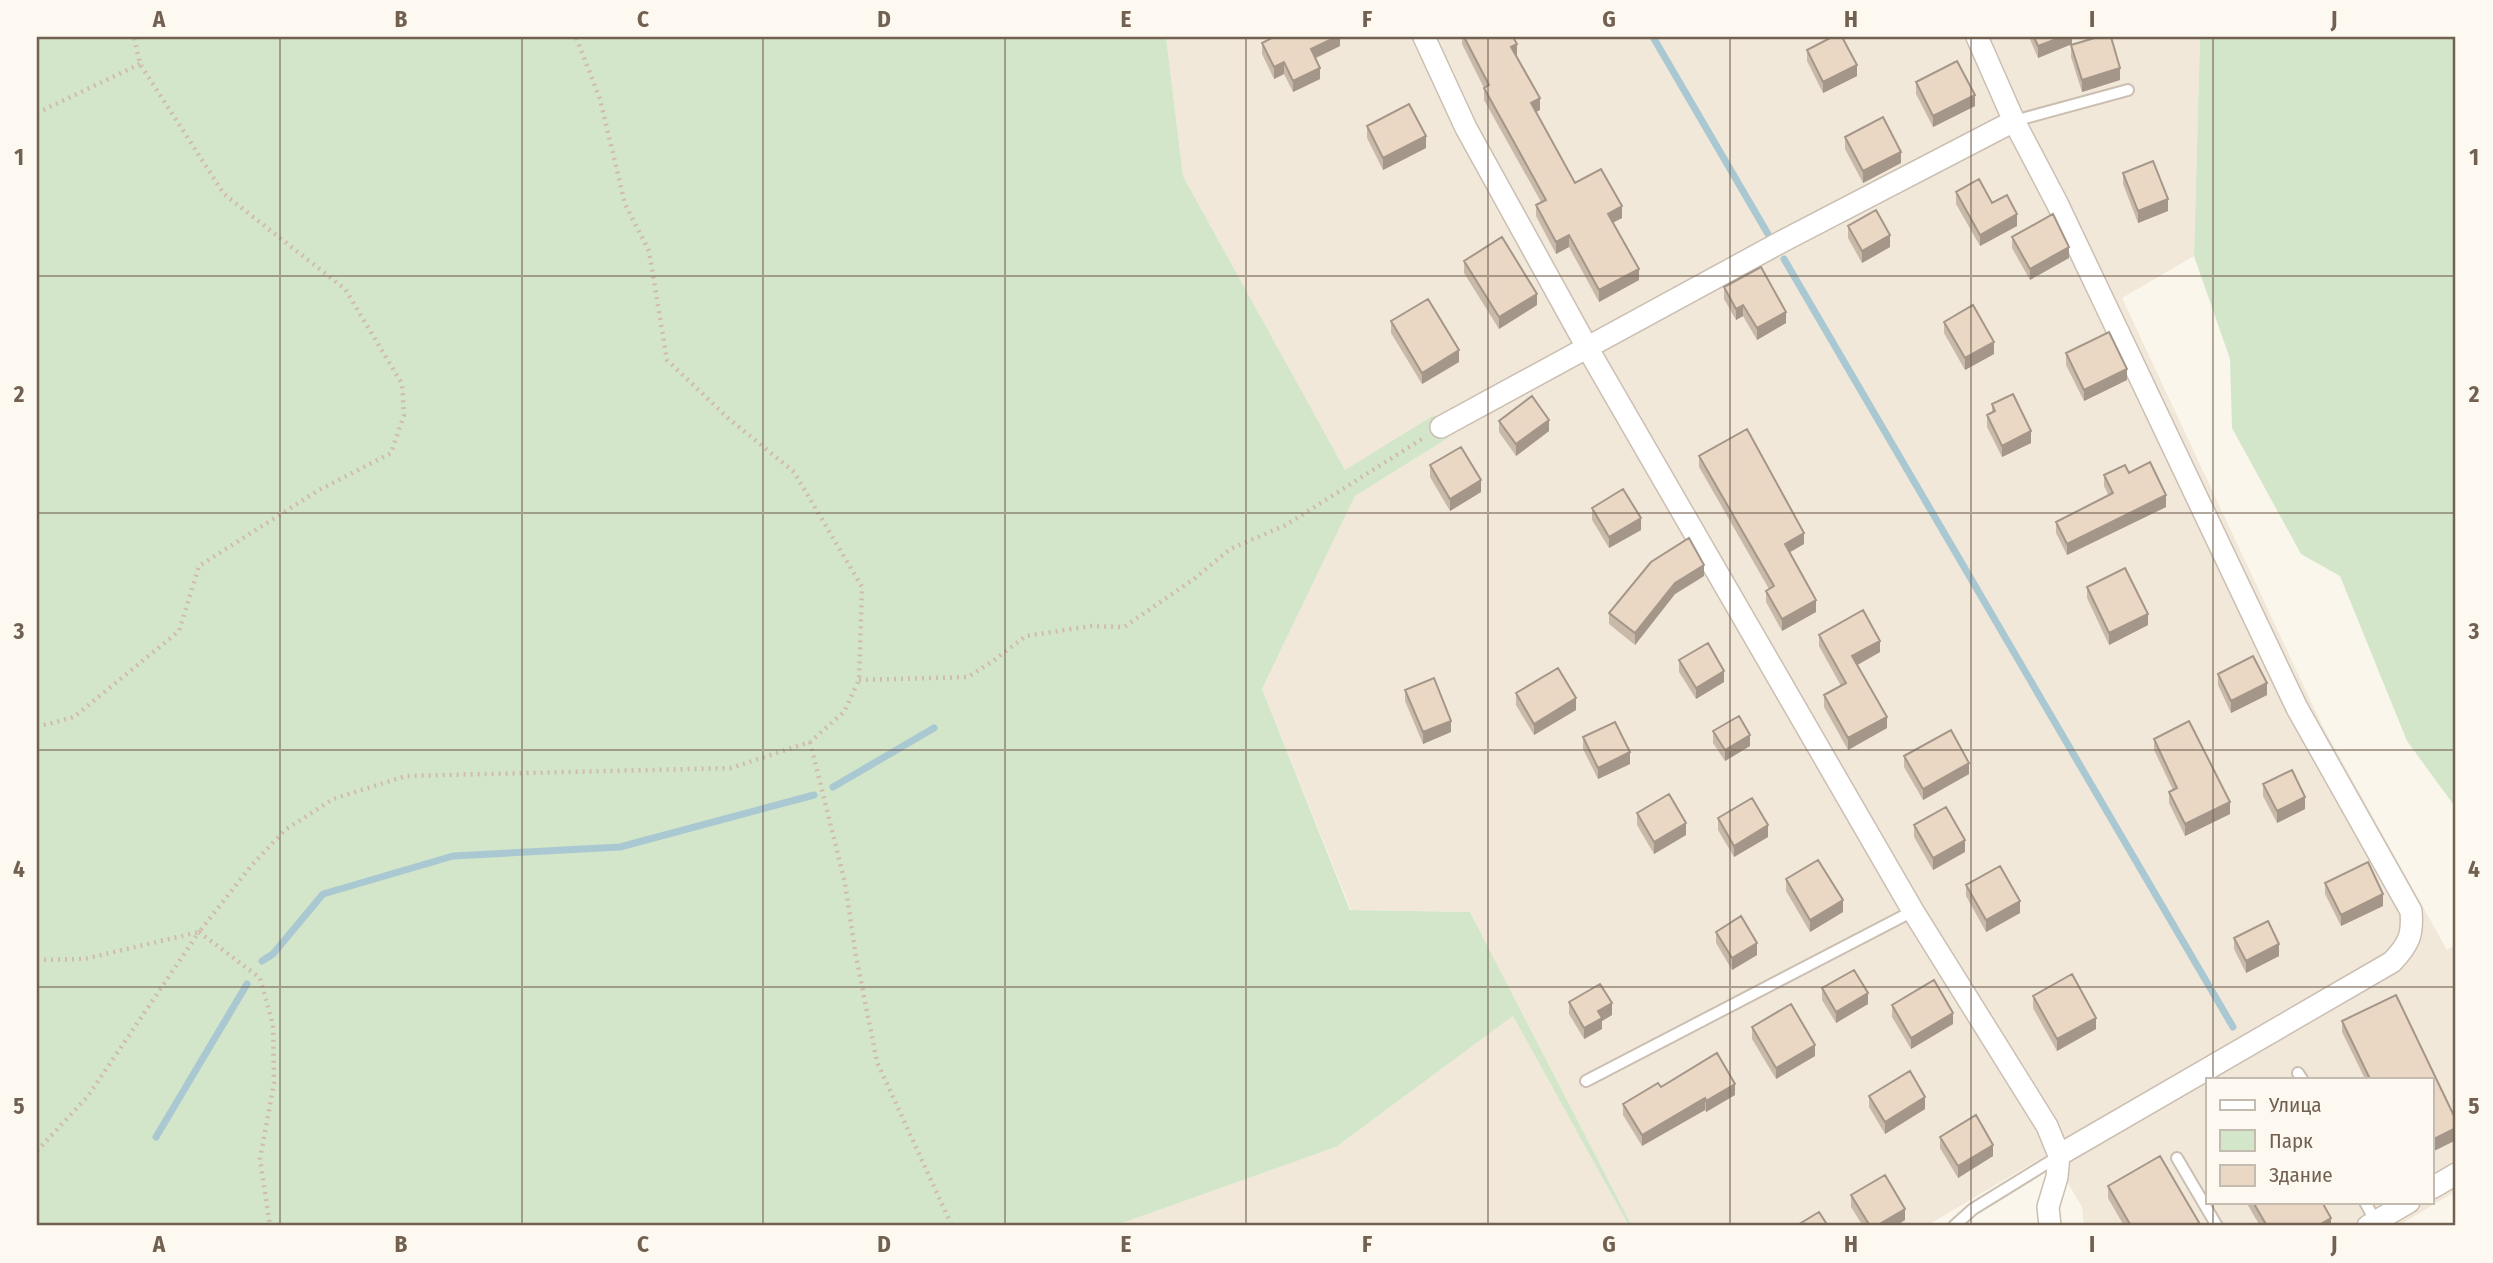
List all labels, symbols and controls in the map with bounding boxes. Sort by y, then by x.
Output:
text: A [152,5,166,33]
text: B [395,5,408,33]
text: C [637,5,649,33]
text: D [877,5,891,33]
text: E [1121,5,1132,33]
text: F [1362,5,1372,33]
text: G [1602,5,1616,33]
text: H [1844,5,1858,33]
text: I [2089,5,2095,33]
text: J [2330,5,2337,33]
text: 1 [14,143,24,171]
text: 1 [2469,143,2479,171]
text: 2 [13,380,25,408]
text: 2 [2468,380,2480,408]
text: 3 [13,617,25,645]
text: 3 [2468,617,2480,645]
text: 4 [13,855,25,883]
text: 4 [2468,855,2480,883]
legend [2206,1078,2434,1204]
text: 5 [13,1092,25,1120]
text: Улица [2268,1092,2322,1118]
text: 5 [2468,1092,2480,1120]
text: Парк [2269,1128,2313,1154]
text: Здание [2269,1162,2333,1188]
text: A [152,1230,166,1258]
text: B [395,1230,408,1258]
text: C [637,1230,649,1258]
text: D [877,1230,891,1258]
text: E [1121,1230,1132,1258]
text: F [1362,1230,1372,1258]
text: G [1602,1230,1616,1258]
text: H [1844,1230,1858,1258]
text: I [2089,1230,2095,1258]
text: J [2330,1230,2337,1258]

